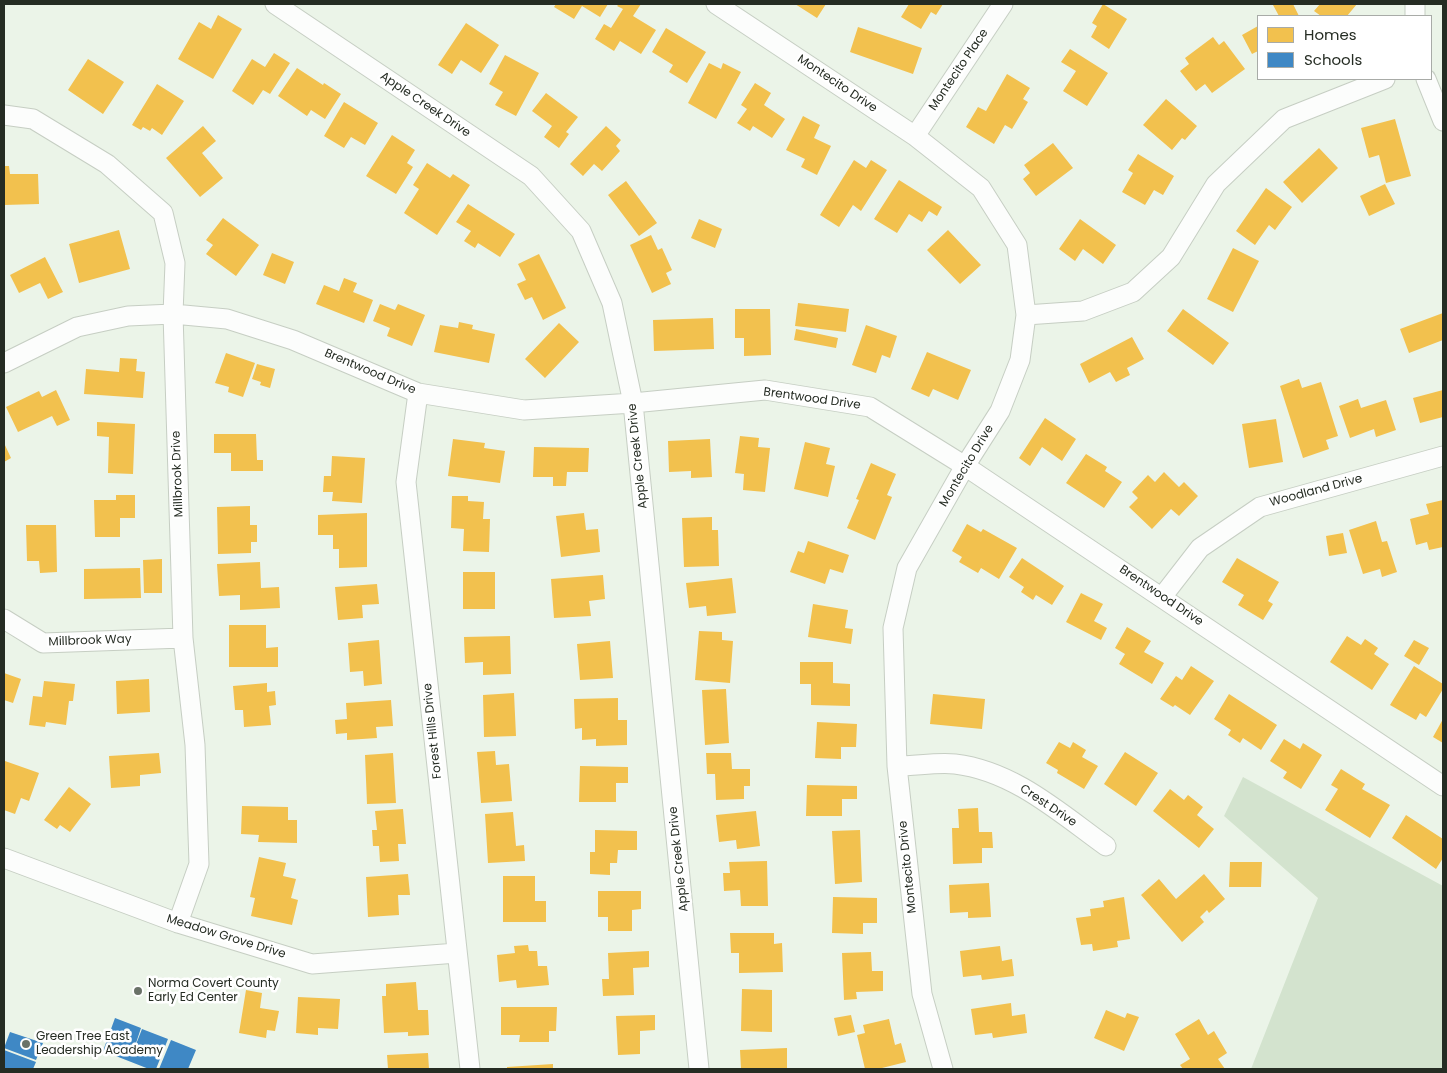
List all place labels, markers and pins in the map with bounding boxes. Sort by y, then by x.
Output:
place label: Norma Covert County Early Ed Center [148,977,279,1005]
marker: Norma Covert County Early Ed Center [132,985,144,997]
place label: Green Tree East Leadership Academy [36,1030,163,1058]
marker: Green Tree East Leadership Academy [20,1038,32,1050]

